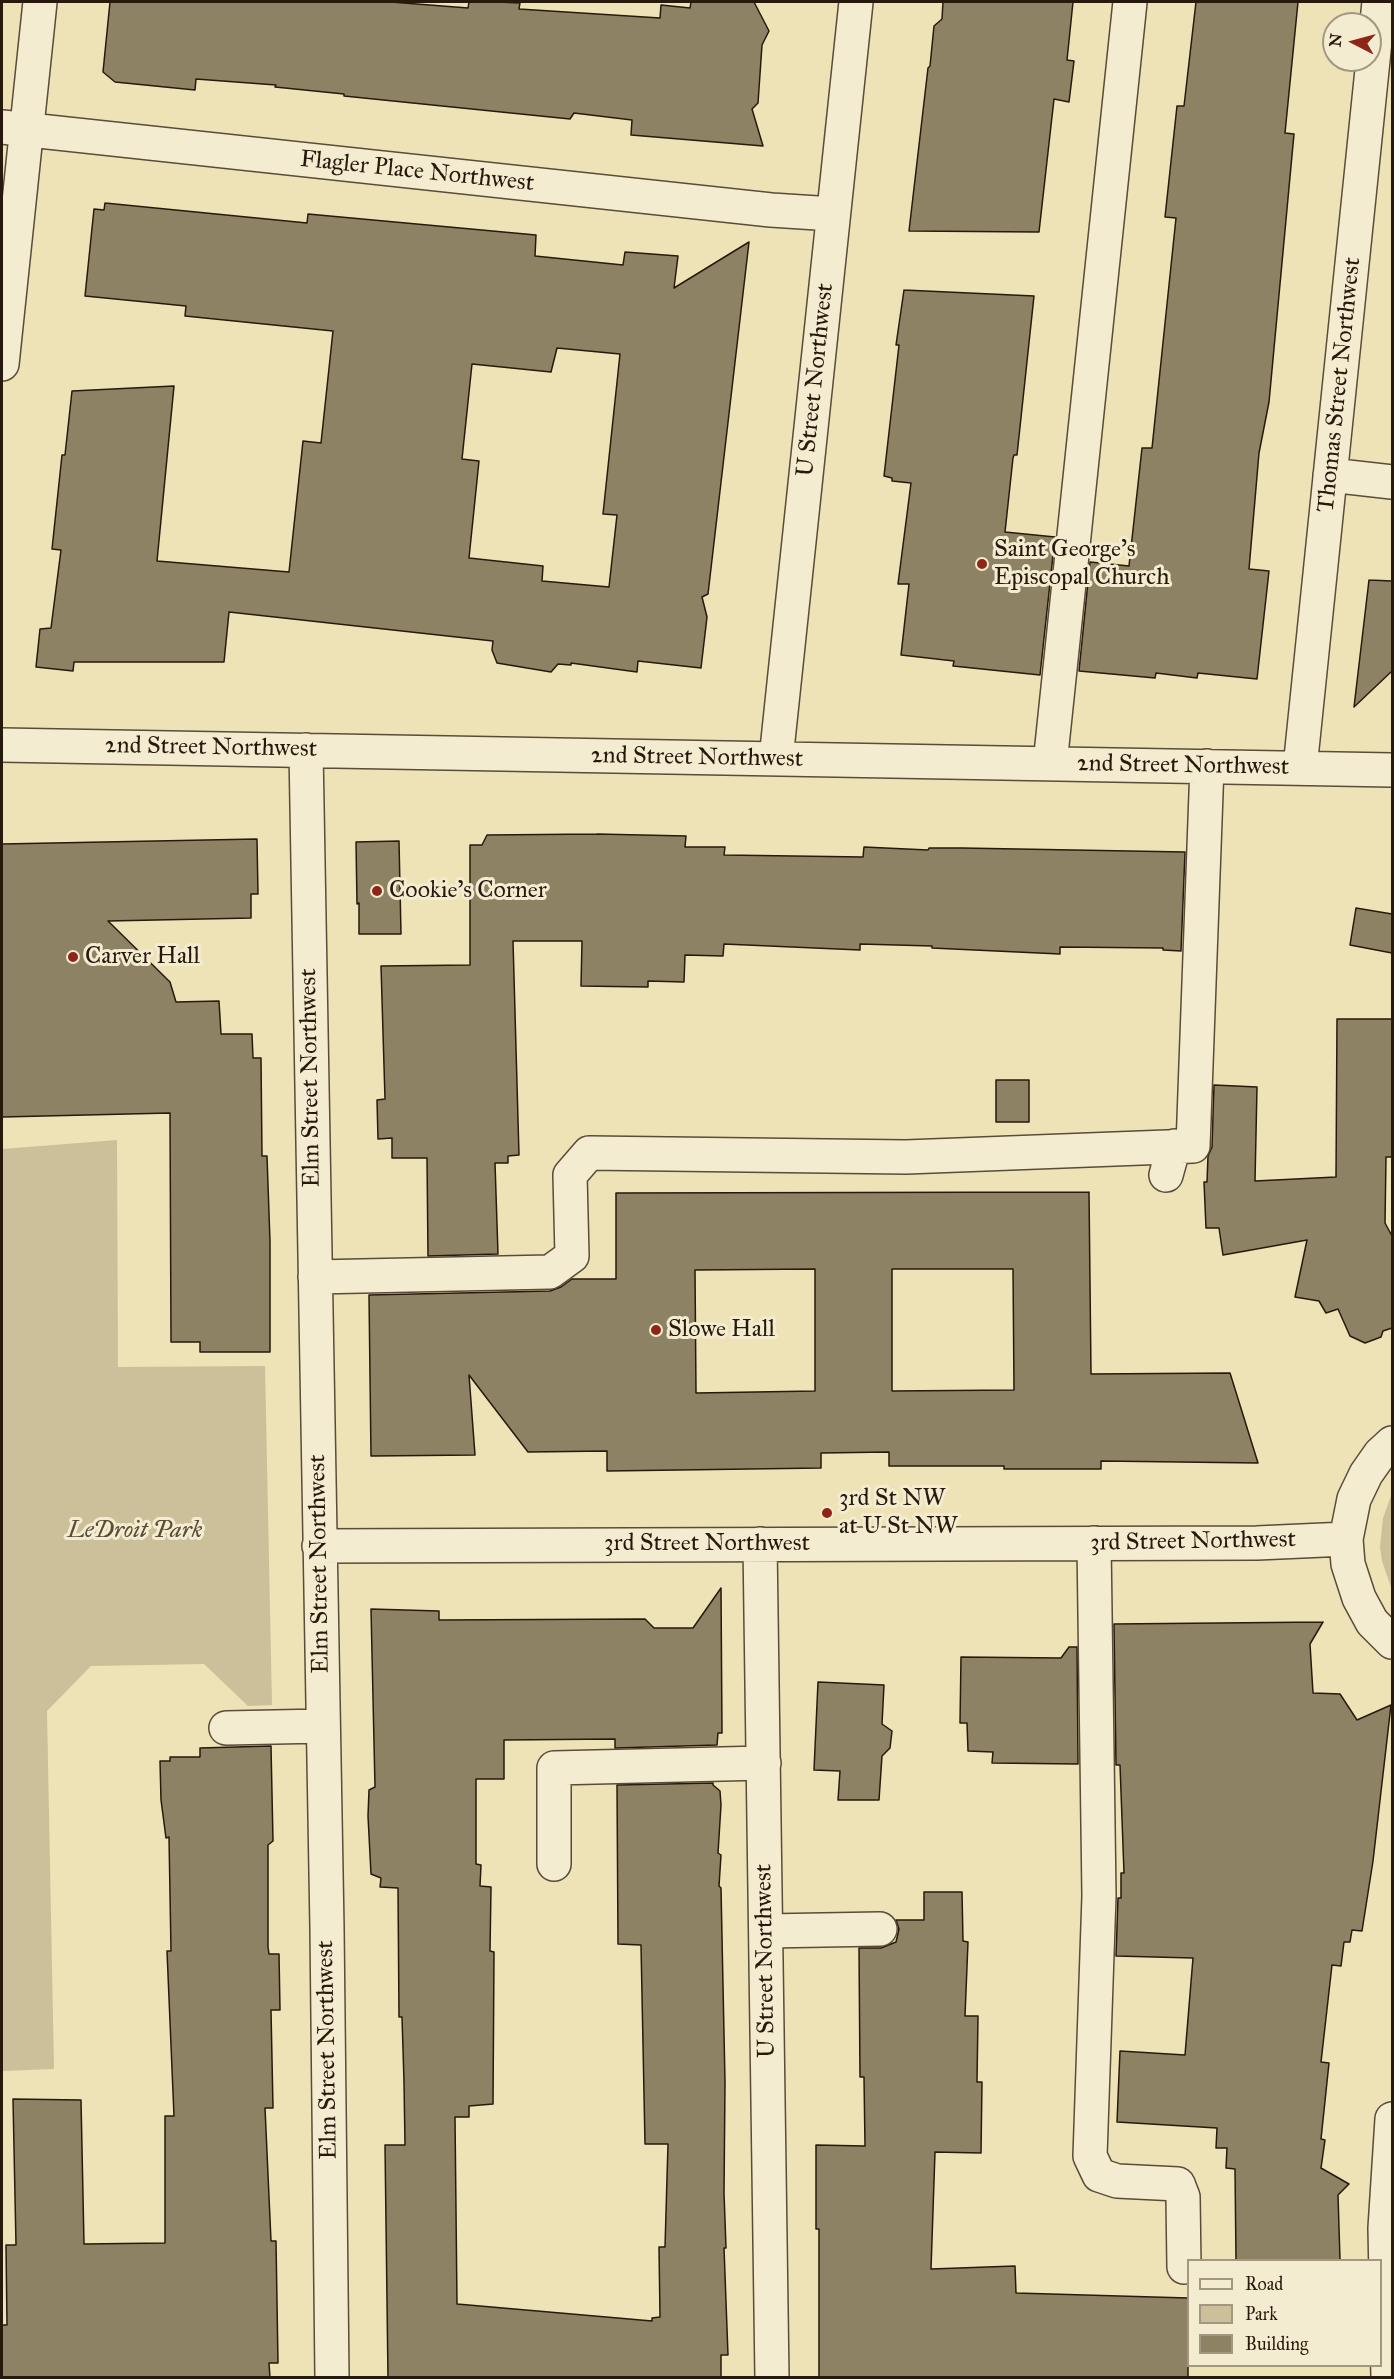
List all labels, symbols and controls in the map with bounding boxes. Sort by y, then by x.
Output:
north arrow [1322,12,1382,72]
text: N [1325,33,1346,48]
street label: Flagler Place Northwest [299,145,535,199]
street label: Thomas Street Northwest [1312,256,1368,514]
street label: U Street Northwest [792,282,840,478]
place label: Saint George's Episcopal Church [994,536,1169,592]
marker: Saint George's Episcopal Church [975,557,989,571]
street label: 2nd Street Northwest [105,732,317,764]
street label: 2nd Street Northwest [591,742,803,774]
street label: 2nd Street Northwest [1077,750,1289,782]
place label: Cookie's Corner [389,877,547,905]
marker: Cookie's Corner [370,884,384,898]
place label: Carver Hall [85,943,200,971]
marker: Carver Hall [66,950,80,964]
street label: Elm Street Northwest [295,968,327,1188]
place label: Slowe Hall [668,1316,775,1344]
marker: Slowe Hall [649,1323,663,1337]
street label: Elm Street Northwest [304,1454,336,1674]
place label: 3rd St NW at U St NW [839,1485,958,1541]
marker: 3rd St NW at U St NW [820,1506,834,1520]
park label: LeDroit Park [67,1517,203,1545]
street label: 3rd Street Northwest [1090,1526,1296,1558]
street label: 3rd Street Northwest [604,1530,810,1558]
street label: U Street Northwest [750,1864,782,2058]
street label: Elm Street Northwest [312,1940,344,2160]
legend [1187,2259,1382,2367]
text: Road [1245,2273,1283,2295]
text: Park [1245,2303,1278,2325]
text: Building [1245,2333,1308,2355]

